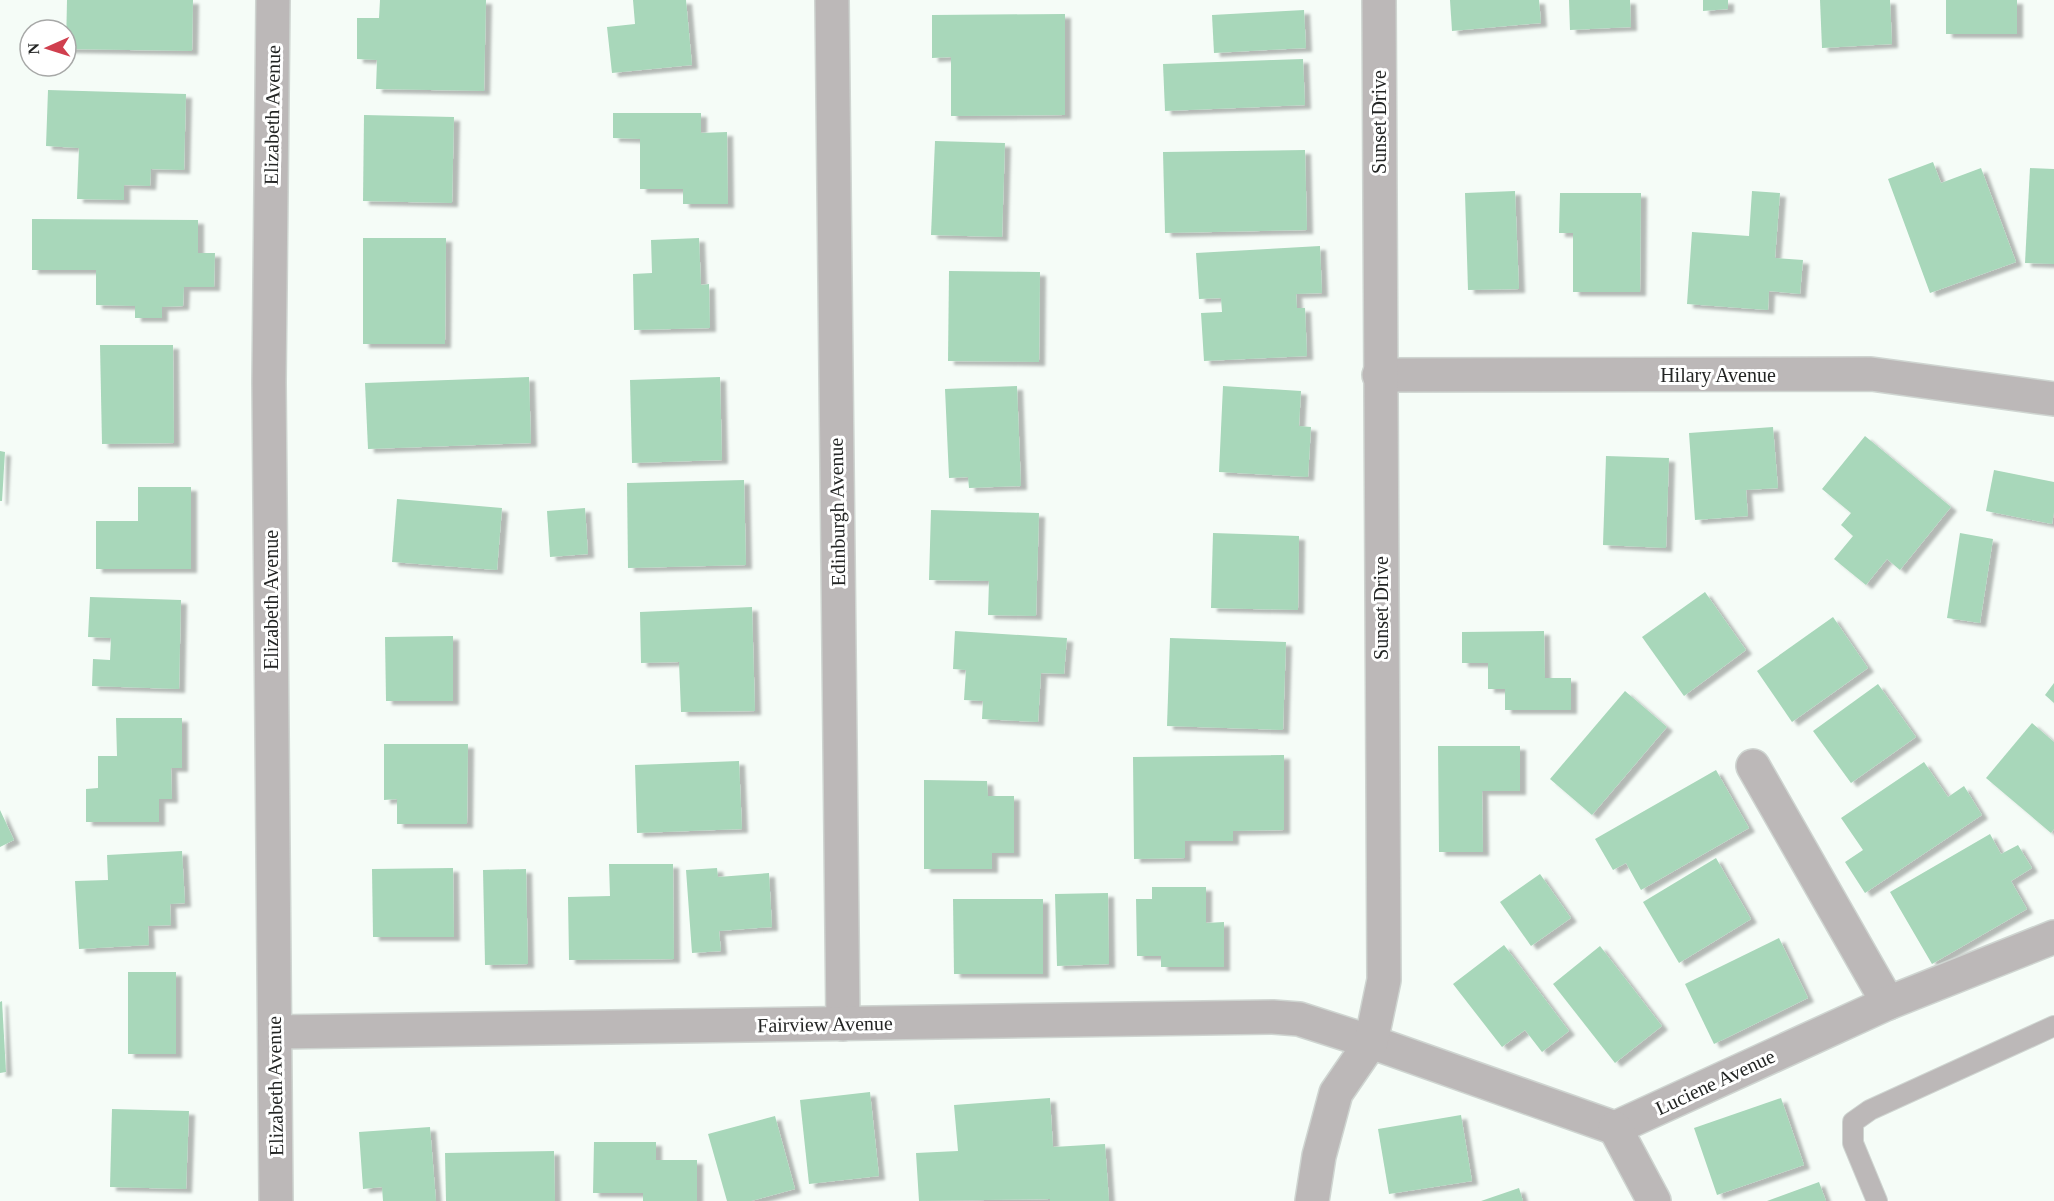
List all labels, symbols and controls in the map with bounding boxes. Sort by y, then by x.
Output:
north arrow [18,18,78,78]
text: N [25,42,42,55]
street label: Elizabeth Avenue [260,45,284,185]
street label: Sunset Drive [1368,70,1390,174]
street label: Hilary Avenue [1660,364,1776,387]
street label: Edinburgh Avenue [825,437,850,587]
street label: Elizabeth Avenue [260,530,282,670]
street label: Sunset Drive [1370,556,1392,660]
street label: Fairview Avenue [757,1012,893,1036]
street label: Elizabeth Avenue [263,1016,287,1156]
street label: Luciene Avenue [1652,1045,1778,1119]

